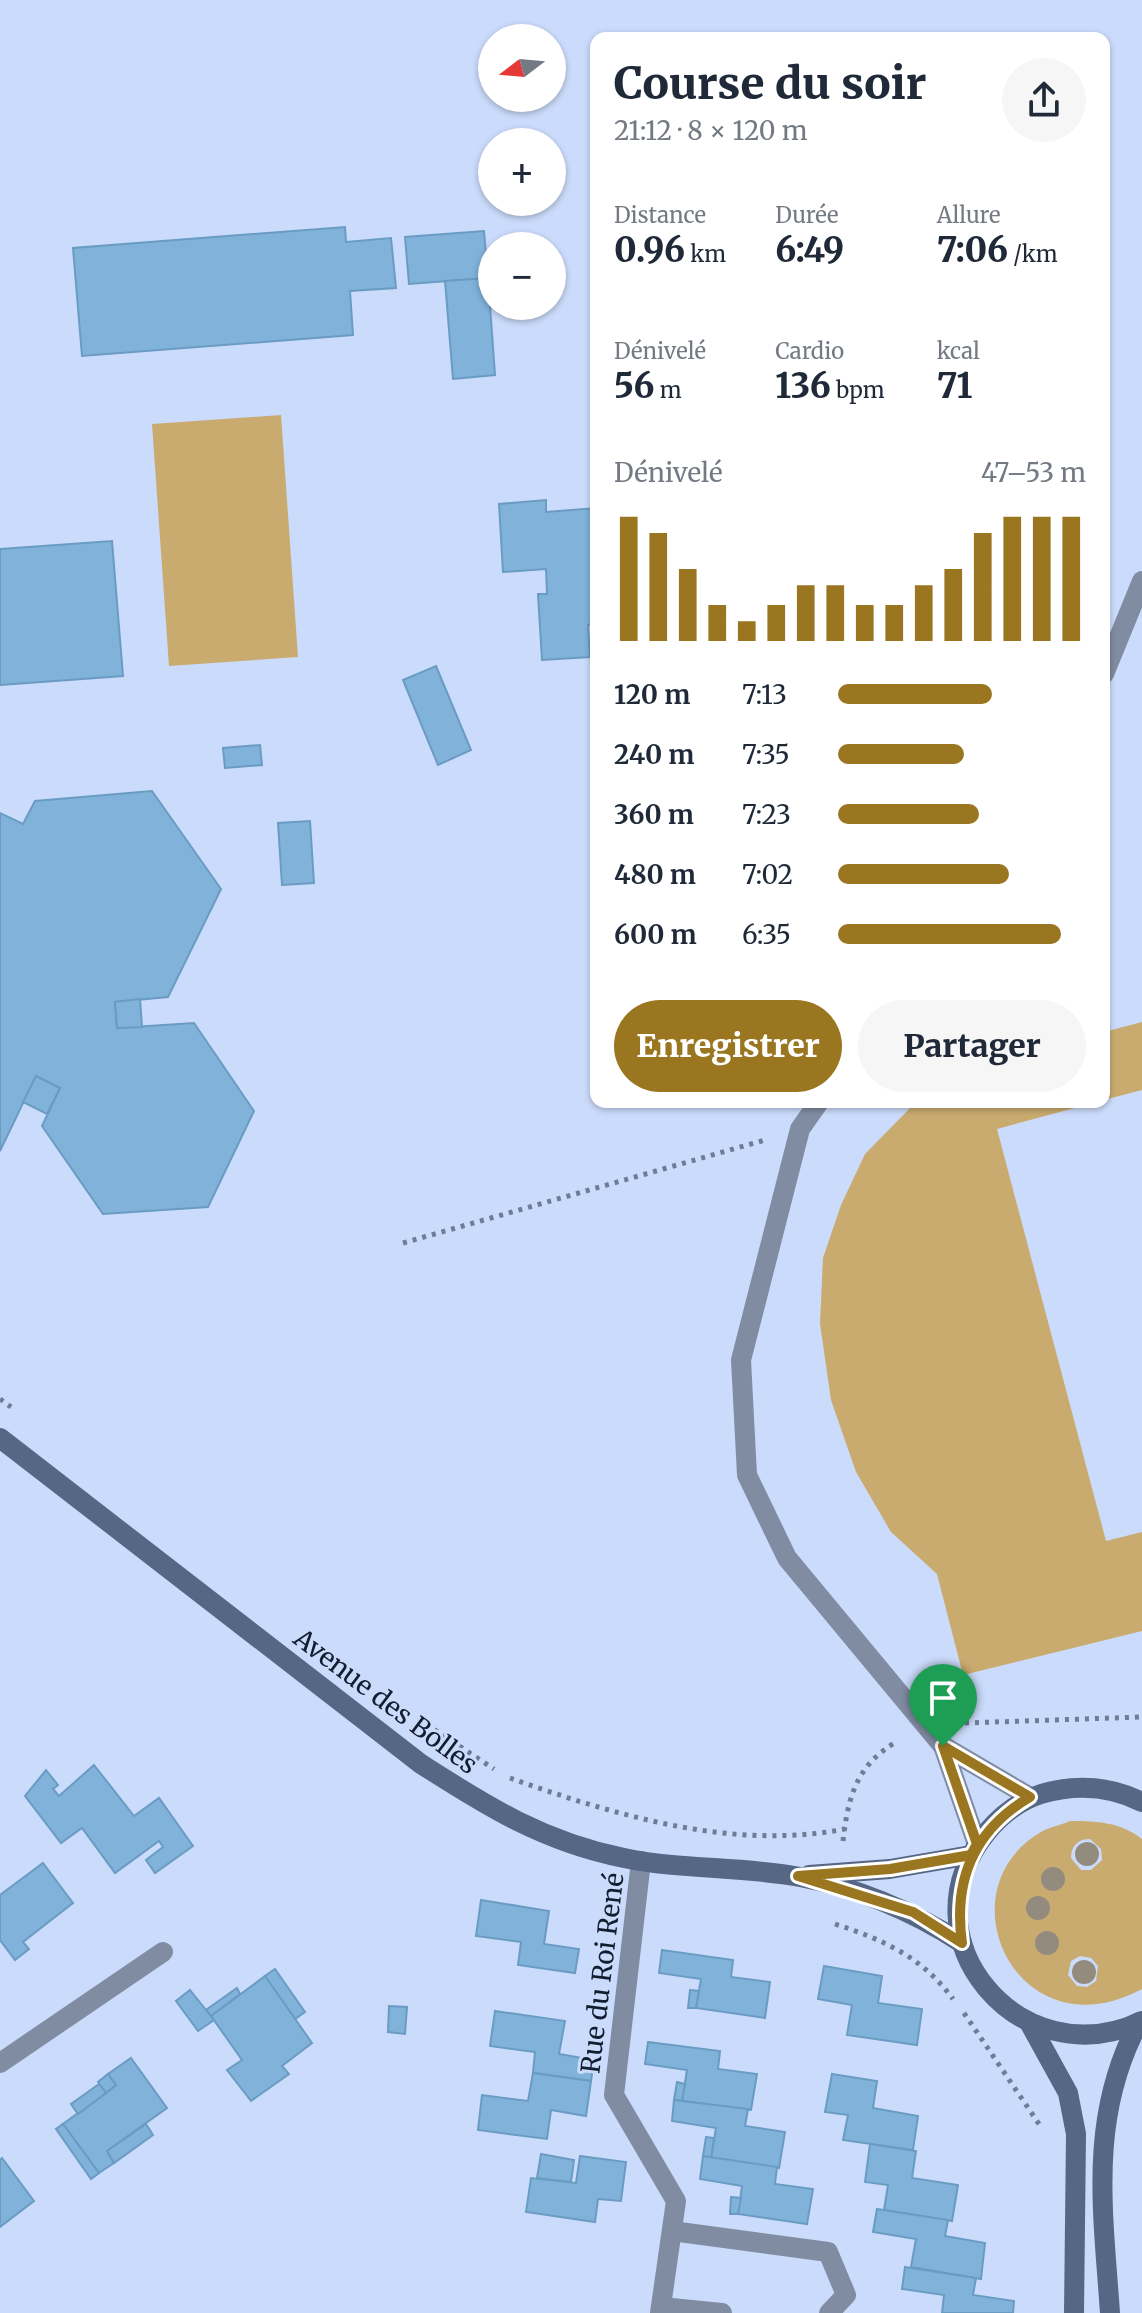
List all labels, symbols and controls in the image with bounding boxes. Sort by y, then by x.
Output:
north arrow [478,24,566,112]
map controls [478,24,566,320]
text: Course du soir [614,56,926,111]
button: share [1002,58,1086,142]
text: 21:12 · 8 × 120 m [614,114,808,147]
button: + [478,128,566,216]
text: Distance [614,201,706,229]
text: Durée [775,201,839,229]
text: Allure [937,201,1000,229]
text: 0.96 [614,229,685,271]
text: 6:49 [775,229,844,271]
text: 7:06 [937,229,1008,271]
button: − [478,232,566,320]
text: km [685,240,726,268]
text: /km [1008,240,1058,268]
text: Dénivelé [614,337,706,365]
text: Cardio [775,337,844,365]
text: kcal [937,337,980,365]
text: 56 [614,365,655,407]
text: 136 [775,365,831,407]
text: 71 [937,365,973,407]
text: m [655,376,682,404]
text: bpm [831,376,885,404]
text: Dénivelé [614,456,723,489]
text: 47–53 m [981,456,1086,489]
text: 120 m [614,678,690,711]
text: 7:13 [742,678,787,711]
text: 240 m [614,738,695,771]
text: 7:35 [742,738,790,771]
text: 360 m [614,798,694,831]
text: 7:23 [742,798,791,831]
text: 480 m [614,858,696,891]
text: 7:02 [742,858,793,891]
text: 600 m [614,918,697,951]
text: 6:35 [742,918,791,951]
button: Enregistrer [614,1000,842,1092]
button: Partager [858,1000,1086,1092]
street label: Avenue des Bolles [287,1621,484,1781]
pin [909,1664,977,1746]
icon: arrive [921,1676,965,1720]
street label: Rue du Roi René [573,1871,631,2075]

